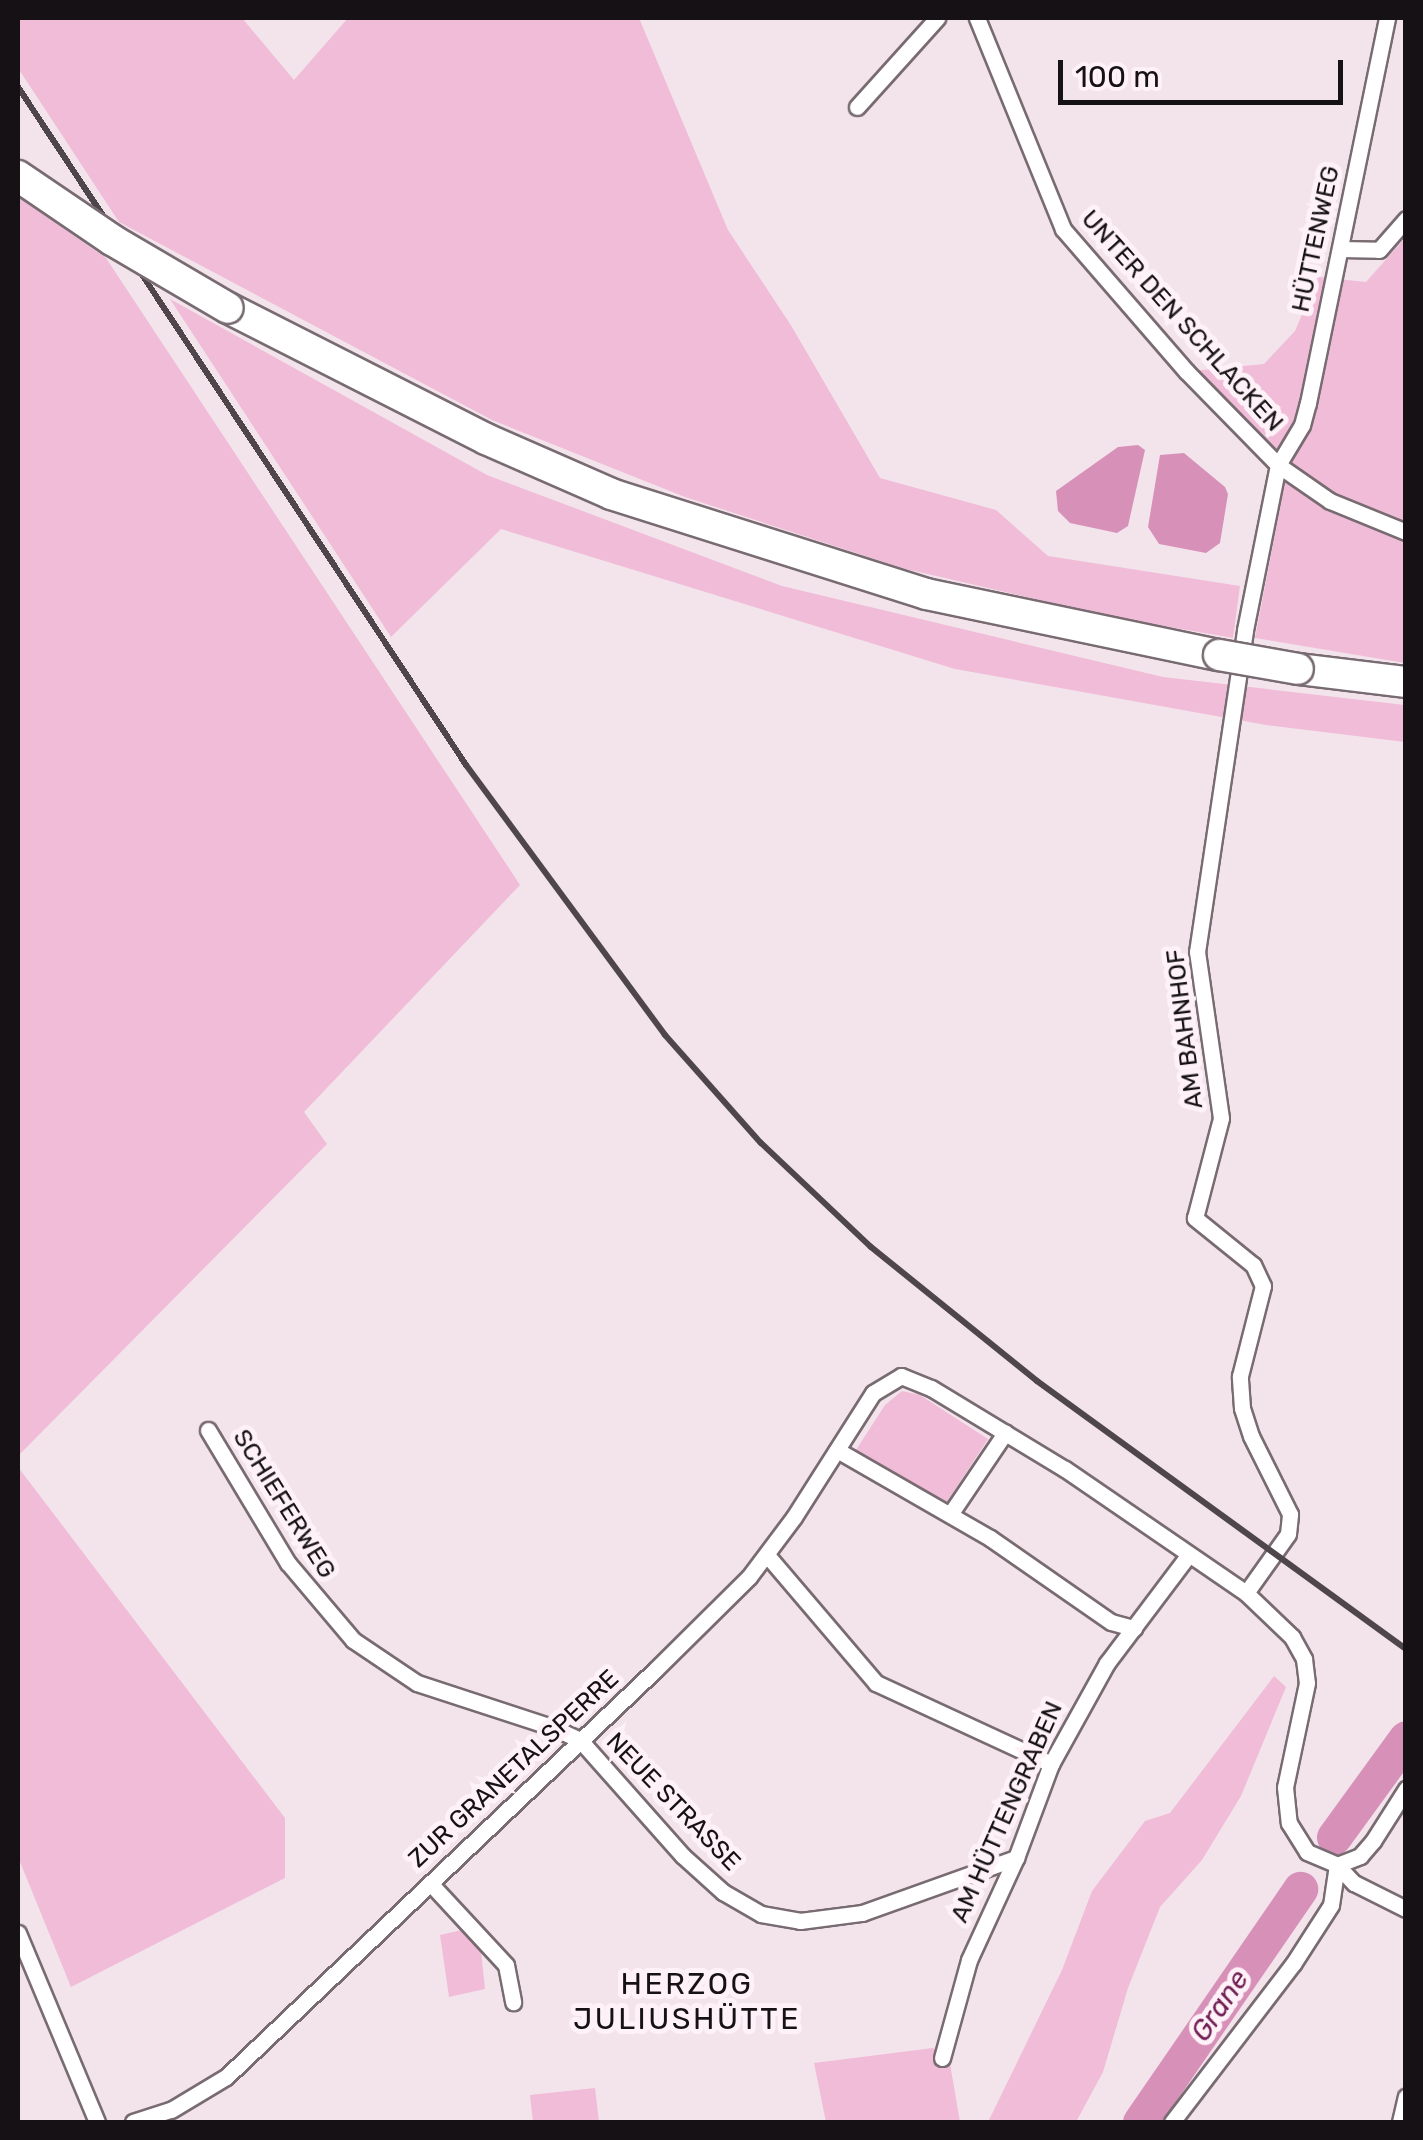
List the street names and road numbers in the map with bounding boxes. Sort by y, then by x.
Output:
street label: HÜTTENWEG [1286,163,1346,315]
street label: UNTER DEN SCHLACKEN [1075,204,1289,438]
street label: AM BAHNHOF [1160,947,1210,1111]
street label: SCHIEFERWEG [226,1424,342,1584]
street label: ZUR GRANETALSPERRE [403,1664,625,1874]
street label: AM HÜTTENGRABEN [945,1697,1069,1927]
street label: NEUE STRASSE [600,1727,746,1877]

